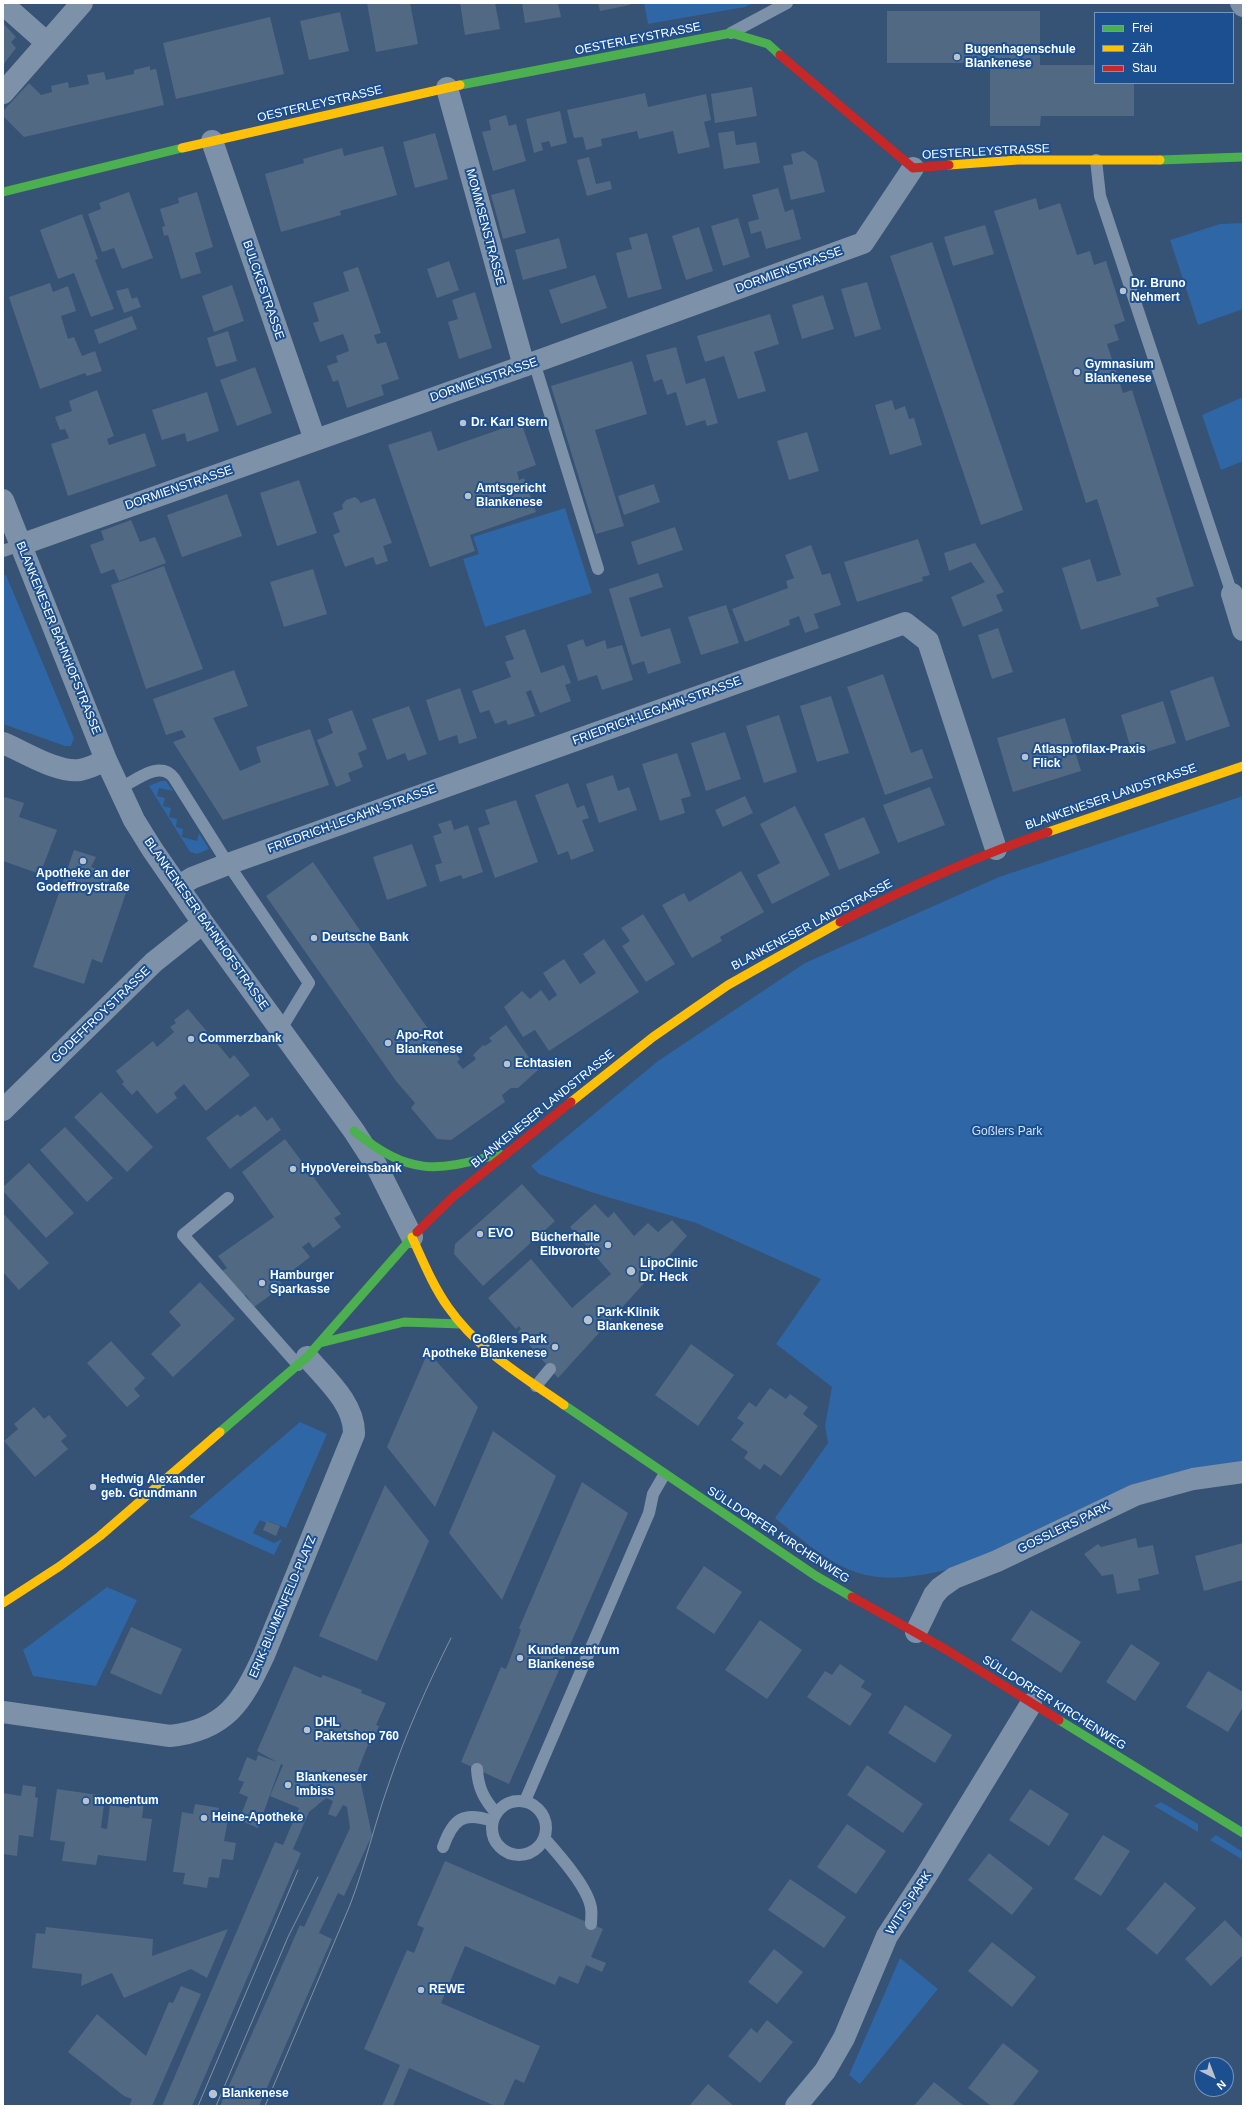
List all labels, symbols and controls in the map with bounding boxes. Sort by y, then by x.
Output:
legend [1094,12,1234,84]
street label: OESTERLEYSTRASSE [574,20,702,58]
text: Frei [1132,21,1153,35]
text: Zäh [1132,41,1153,55]
place label: Bugenhagenschule Blankenese [965,43,1076,71]
marker: Bugenhagenschule Blankenese [952,52,962,62]
text: Stau [1132,61,1157,75]
street label: OESTERLEYSTRASSE [256,83,384,125]
street label: OESTERLEYSTRASSE [922,141,1050,163]
street label: MOMMSENSTRASSE [463,167,507,287]
street label: BULCKESTRASSE [239,238,287,342]
street label: DORMIENSTRASSE [734,244,844,296]
place label: Dr. Bruno Nehmert [1131,277,1186,305]
marker: Dr. Bruno Nehmert [1118,286,1128,296]
street label: DORMIENSTRASSE [428,355,540,405]
place label: Gymnasium Blankenese [1085,358,1154,386]
marker: Gymnasium Blankenese [1072,367,1082,377]
place label: Dr. Karl Stern [471,416,548,430]
marker: Dr. Karl Stern [458,418,468,428]
street label: DORMIENSTRASSE [123,463,235,513]
place label: Amtsgericht Blankenese [476,482,546,510]
marker: Amtsgericht Blankenese [463,491,473,501]
street label: BLANKENESER BAHNHOFSTRASSE [13,539,103,737]
street label: FRIEDRICH-LEGAHN-STRASSE [571,674,743,748]
place label: Atlasprofilax-Praxis Flick [1033,743,1146,771]
marker: Atlasprofilax-Praxis Flick [1020,752,1030,762]
street label: BLANKENESER LANDSTRASSE [1024,761,1198,833]
street label: FRIEDRICH-LEGAHN-STRASSE [266,782,438,856]
street label: BLANKENESER BAHNHOFSTRASSE [141,835,271,1013]
marker: Apotheke an der Godeffroystraße [78,856,88,866]
place label: Apotheke an der Godeffroystraße [36,867,130,895]
street label: BLANKENESER LANDSTRASSE [729,876,895,974]
place label: Deutsche Bank [322,931,409,945]
marker: Deutsche Bank [309,933,319,943]
street label: GODEFFROYSTRASSE [49,964,153,1066]
place label: Apo-Rot Blankenese [396,1029,463,1057]
place label: Commerzbank [199,1032,282,1046]
marker: Commerzbank [186,1034,196,1044]
marker: Apo-Rot Blankenese [383,1038,393,1048]
street label: BLANKENESER LANDSTRASSE [469,1047,617,1171]
place label: Echtasien [515,1057,572,1071]
marker: Echtasien [502,1059,512,1069]
park label: Goßlers Park [972,1125,1042,1139]
place label: HypoVereinsbank [301,1162,402,1176]
marker: HypoVereinsbank [288,1164,298,1174]
place label: EVO [488,1227,513,1241]
marker: EVO [475,1229,485,1239]
place label: Bücherhalle Elbvororte [531,1231,600,1259]
marker: Bücherhalle Elbvororte [603,1240,613,1250]
place label: LipoClinic Dr. Heck [640,1257,698,1285]
marker: LipoClinic Dr. Heck [625,1265,637,1277]
place label: Hamburger Sparkasse [270,1269,334,1297]
marker: Hamburger Sparkasse [257,1278,267,1288]
place label: Park-Klinik Blankenese [597,1306,664,1334]
marker: Park-Klinik Blankenese [582,1314,594,1326]
place label: Goßlers Park Apotheke Blankenese [422,1333,547,1361]
marker: Goßlers Park Apotheke Blankenese [550,1342,560,1352]
place label: Hedwig Alexander geb. Grundmann [101,1473,205,1501]
marker: Hedwig Alexander geb. Grundmann [88,1482,98,1492]
street label: SÜLLDORFER KIRCHENWEG [704,1484,852,1586]
street label: GOSSLERS PARK [1015,1499,1113,1557]
street label: ERIK-BLUMENFELD-PLATZ [246,1534,320,1680]
place label: Kundenzentrum Blankenese [528,1644,619,1672]
marker: Kundenzentrum Blankenese [515,1653,525,1663]
street label: SÜLLDORFER KIRCHENWEG [980,1653,1128,1753]
place label: DHL Paketshop 760 [315,1716,399,1744]
marker: DHL Paketshop 760 [302,1725,312,1735]
place label: Blankeneser Imbiss [296,1771,367,1799]
marker: Blankeneser Imbiss [283,1780,293,1790]
place label: momentum [94,1794,159,1808]
marker: momentum [81,1796,91,1806]
place label: Heine-Apotheke [212,1811,303,1825]
marker: Heine-Apotheke [199,1813,209,1823]
street label: WITTS PARK [883,1869,935,1937]
place label: REWE [429,1983,465,1997]
marker: REWE [416,1985,426,1995]
north arrow [1194,2057,1234,2097]
text: N [1214,2078,1228,2092]
place label: Blankenese [222,2087,289,2101]
marker: Blankenese [207,2088,219,2100]

